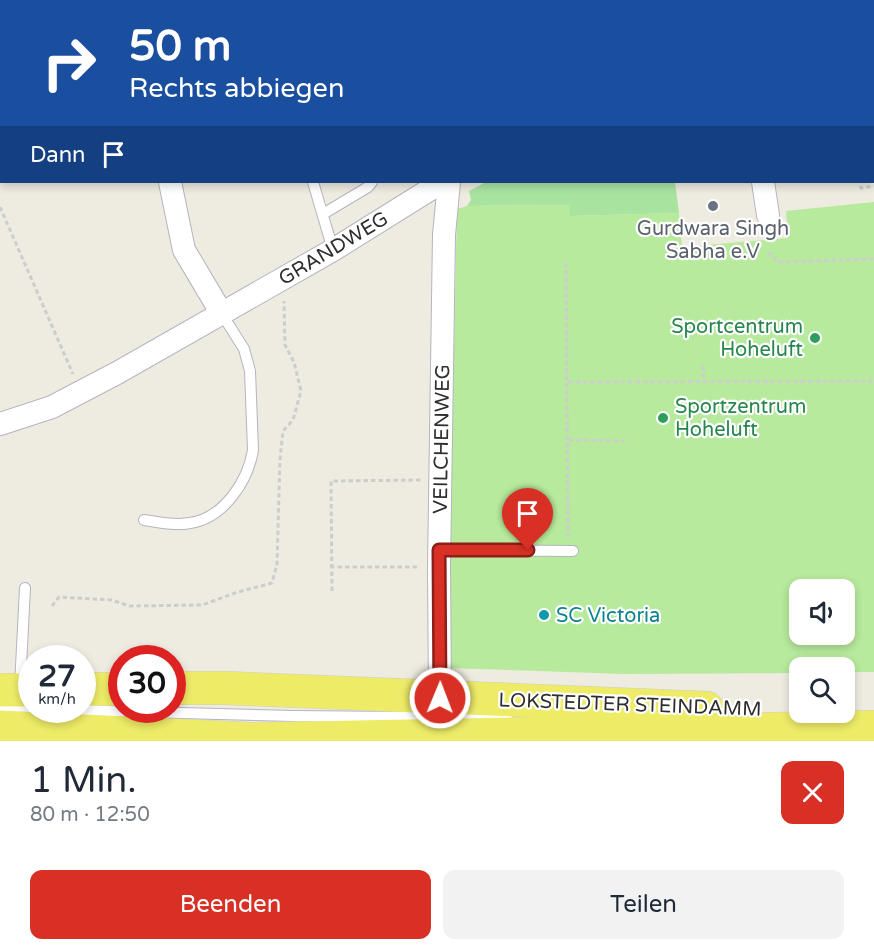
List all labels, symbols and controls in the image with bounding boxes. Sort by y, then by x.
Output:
text: 50 m [129,21,231,72]
icon: right [30,24,108,102]
text: Rechts abbiegen [129,72,344,105]
icon: arrive [97,138,130,171]
text: Dann [30,142,85,168]
marker: Gurdwara Singh Sabha e.V [706,199,720,213]
street label: GRANDWEG [274,207,393,291]
place label: Gurdwara Singh Sabha e.V [637,217,789,264]
place label: Sportcentrum Hoheluft [671,315,803,362]
marker: Sportcentrum Hoheluft [808,331,822,345]
street label: VEILCHENWEG [429,364,455,514]
place label: Sportzentrum Hoheluft [675,395,806,442]
marker: Sportzentrum Hoheluft [656,411,670,425]
pin [502,488,553,550]
icon: arrive [511,497,544,530]
map controls [789,579,855,723]
button: sound [789,579,855,645]
place label: SC Victoria [556,604,660,628]
marker: SC Victoria [537,608,551,622]
speed limit sign: 30 [108,645,186,723]
button: search [789,657,855,723]
text: 27 [38,658,76,695]
position arrow [408,666,472,730]
street label: LOKSTEDTER STEINDAMM [498,688,762,722]
text: km/h [38,690,76,708]
text: 1 Min. [30,759,137,802]
button: close [781,761,844,824]
text: 80 m · 12:50 [30,803,150,827]
button: Beenden [30,870,431,939]
button: Teilen [443,870,844,939]

